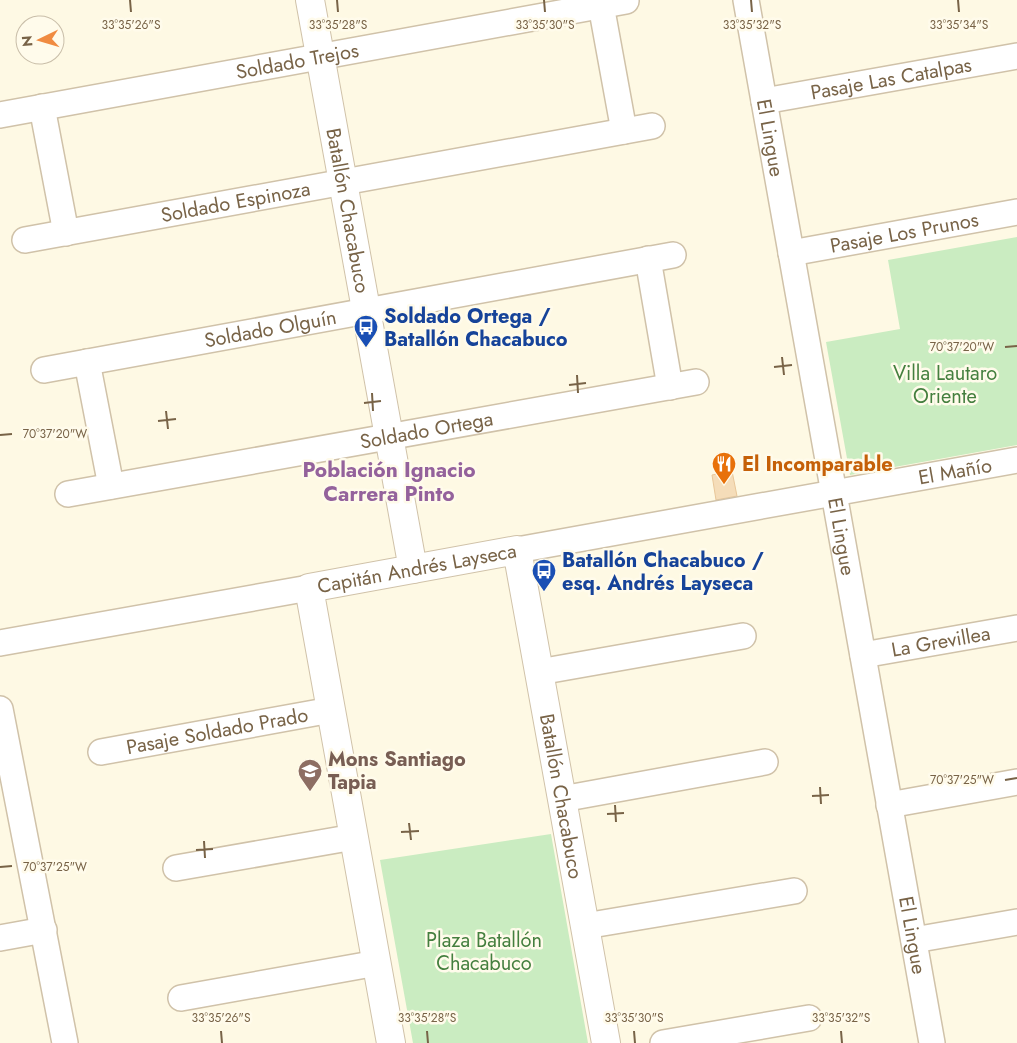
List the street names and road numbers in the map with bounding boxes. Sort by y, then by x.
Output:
street label: Soldado Trejos [233,35,361,86]
street label: Pasaje Las Catalpas [808,50,974,107]
street label: El Lingue [749,97,792,179]
street label: Batallón Chacabuco [319,126,377,296]
street label: Soldado Espinoza [158,174,313,230]
street label: Pasaje Los Prunos [828,205,981,260]
street label: Soldado Olguín [202,302,339,355]
street label: Soldado Ortega [357,404,495,456]
street label: El Mañío [916,450,994,492]
street label: El Lingue [821,495,863,578]
street label: Capitán Andrés Layseca [315,536,519,601]
street label: La Grevillea [889,618,992,664]
street label: Pasaje Soldado Prado [124,700,310,762]
street label: Batallón Chacabuco [532,711,591,881]
street label: El Lingue [892,894,934,976]

